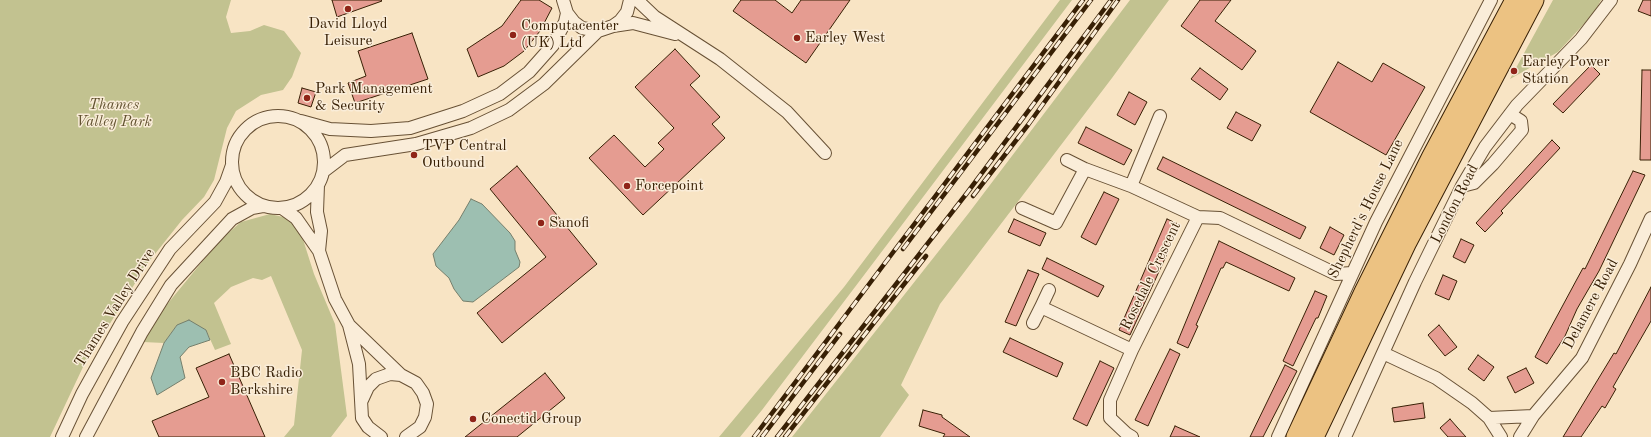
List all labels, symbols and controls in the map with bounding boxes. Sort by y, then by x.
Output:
marker: David Lloyd Leisure [343,4,353,14]
place label: David Lloyd Leisure [308,15,388,50]
place label: Computacenter (UK) Ltd [521,17,619,52]
place label: Earley West [805,29,885,47]
marker: Computacenter (UK) Ltd [508,30,518,40]
marker: Earley West [792,33,802,43]
place label: Earley Power Station [1522,53,1610,88]
marker: Earley Power Station [1509,66,1519,76]
place label: Park Management & Security [315,80,433,115]
marker: Park Management & Security [302,93,312,103]
park label: Thames Valley Park [76,96,152,131]
street label: Shepherd's House Lane [1324,136,1408,282]
place label: TVP Central Outbound [422,137,507,172]
marker: TVP Central Outbound [409,150,419,160]
street label: London Road [1427,161,1483,247]
place label: Forcepoint [635,177,704,195]
marker: Forcepoint [622,181,632,191]
place label: Sanofi [549,214,589,232]
marker: Sanofi [536,218,546,228]
street label: Rosedale Crescent [1117,219,1185,333]
street label: Thames Valley Drive [71,245,159,371]
street label: Delamere Road [1560,256,1622,352]
place label: BBC Radio Berkshire [230,364,302,399]
marker: BBC Radio Berkshire [217,377,227,387]
place label: Conectid Group [481,410,582,428]
marker: Conectid Group [468,414,478,424]

